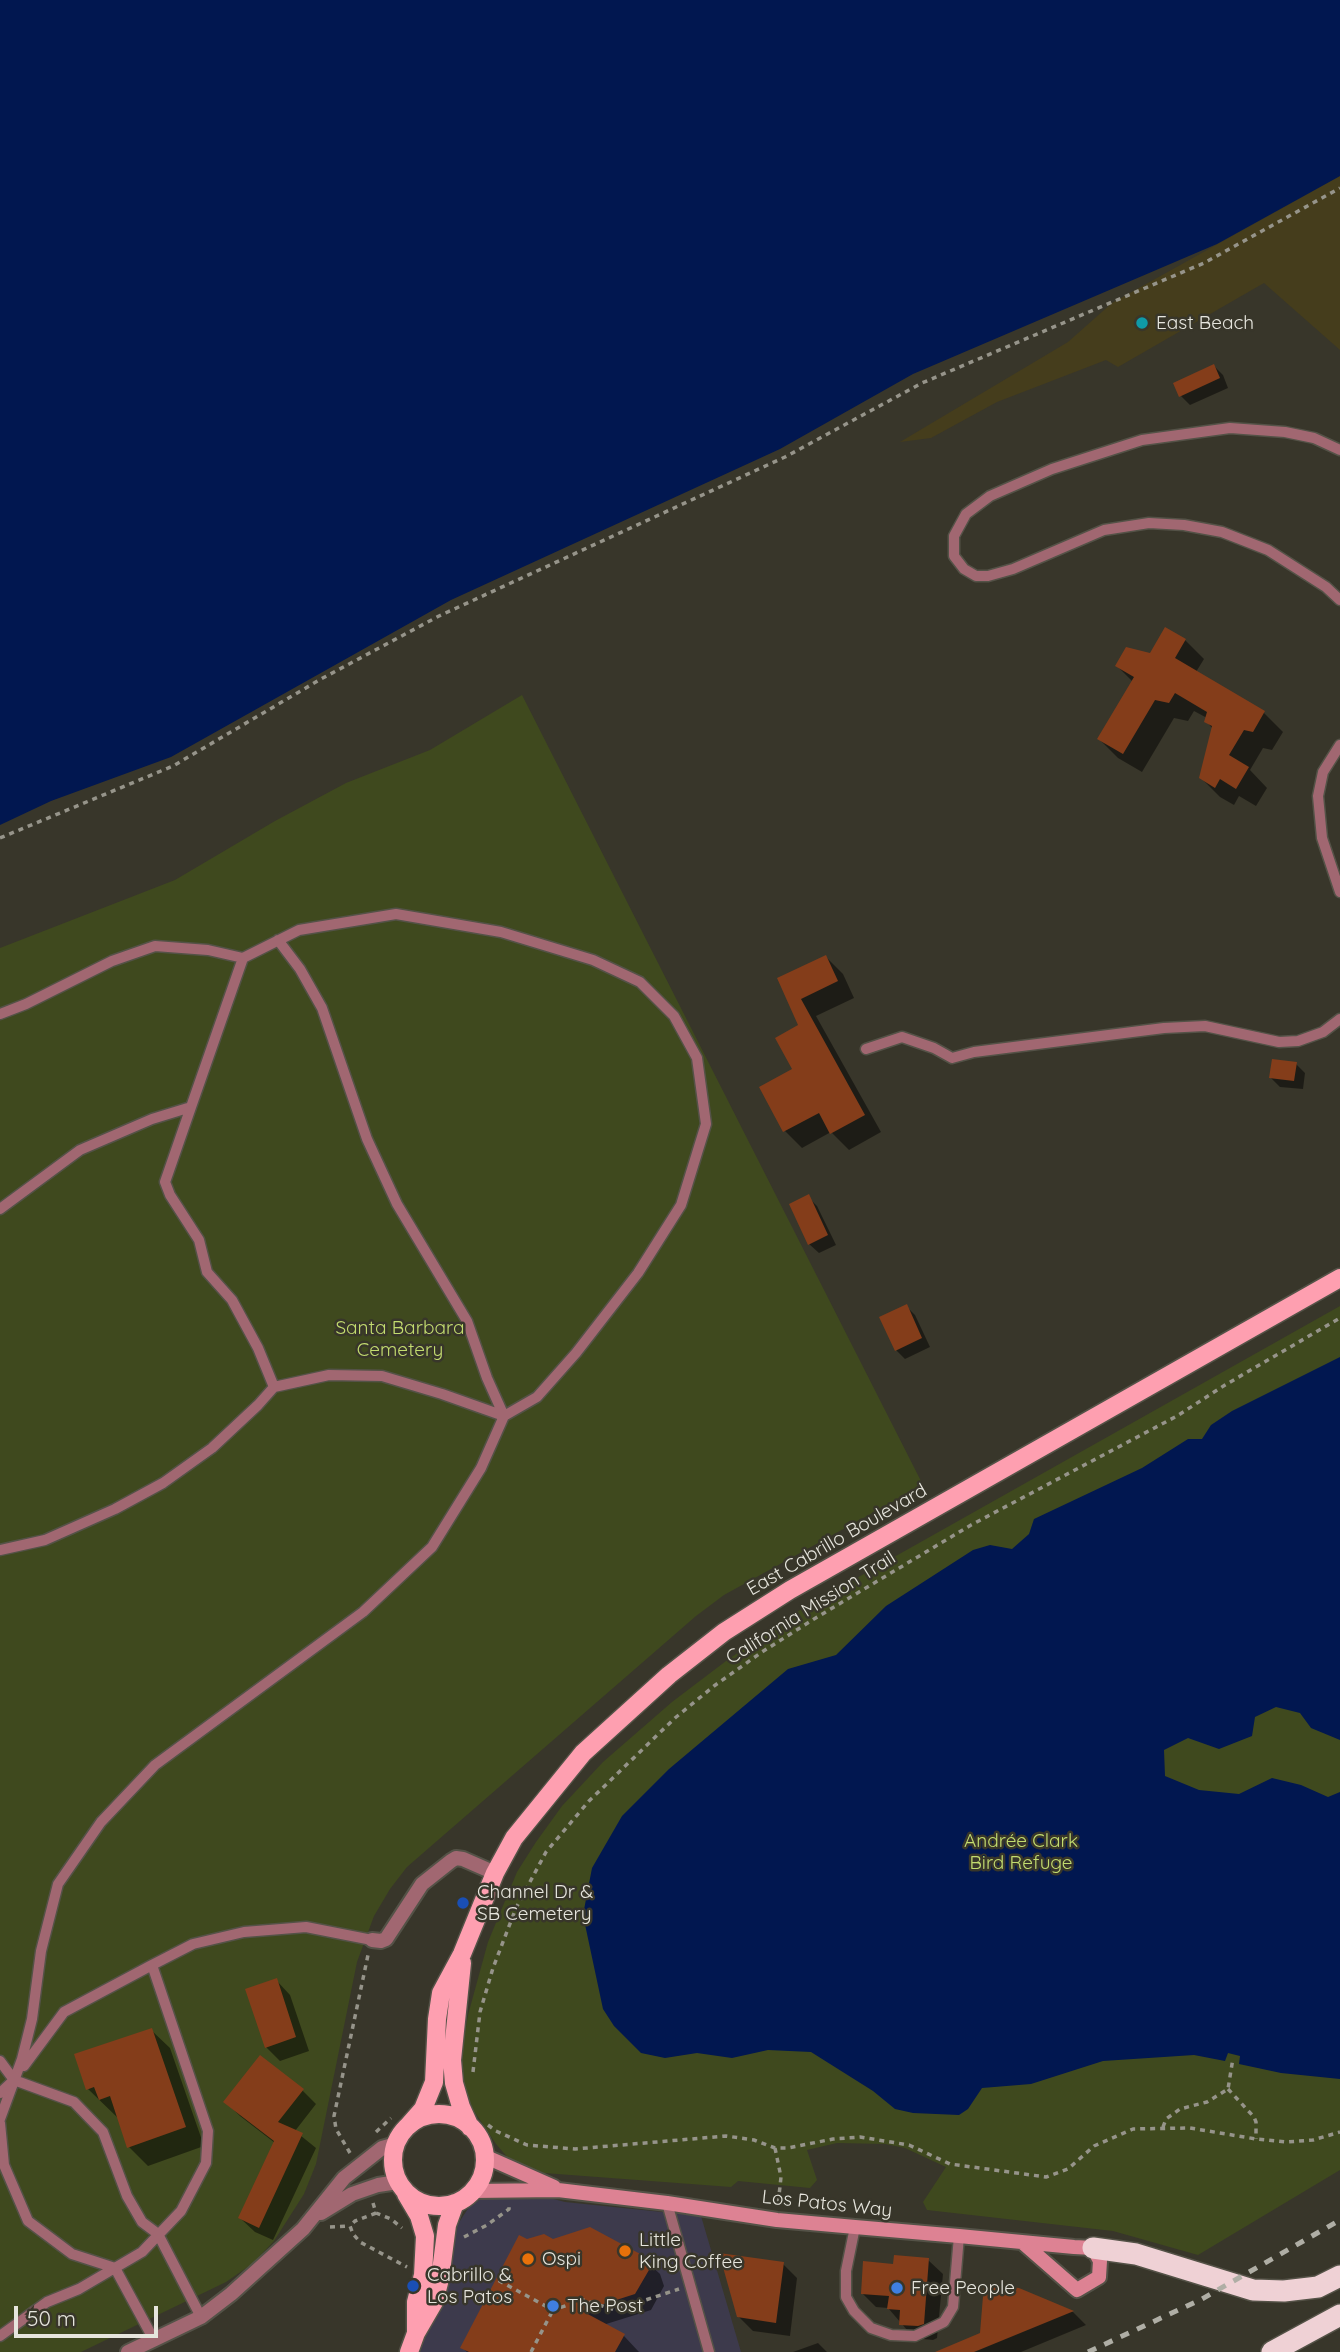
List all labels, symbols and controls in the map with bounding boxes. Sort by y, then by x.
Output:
place label: East Beach [1156,312,1254,334]
marker: East Beach [1134,315,1150,331]
park label: Santa Barbara Cemetery [335,1317,465,1361]
street label: East Cabrillo Boulevard [743,1479,931,1601]
street label: California Mission Trail [722,1546,900,1670]
park label: Andrée Clark Bird Refuge [964,1830,1078,1874]
place label: Channel Dr & SB Cemetery [477,1881,593,1925]
marker: Channel Dr & SB Cemetery [455,1895,471,1911]
street label: Los Patos Way [761,2186,893,2222]
place label: Little King Coffee [639,2229,743,2273]
marker: Little King Coffee [617,2243,633,2259]
place label: Ospi [542,2248,581,2270]
marker: Ospi [520,2251,536,2267]
place label: Cabrillo & Los Patos [427,2264,512,2308]
place label: Free People [911,2277,1015,2299]
marker: Cabrillo & Los Patos [405,2278,421,2294]
marker: Free People [889,2280,905,2296]
scale bar [18,2292,161,2336]
place label: The Post [567,2295,643,2317]
marker: The Post [545,2298,561,2314]
text: 50 m [27,2305,76,2331]

